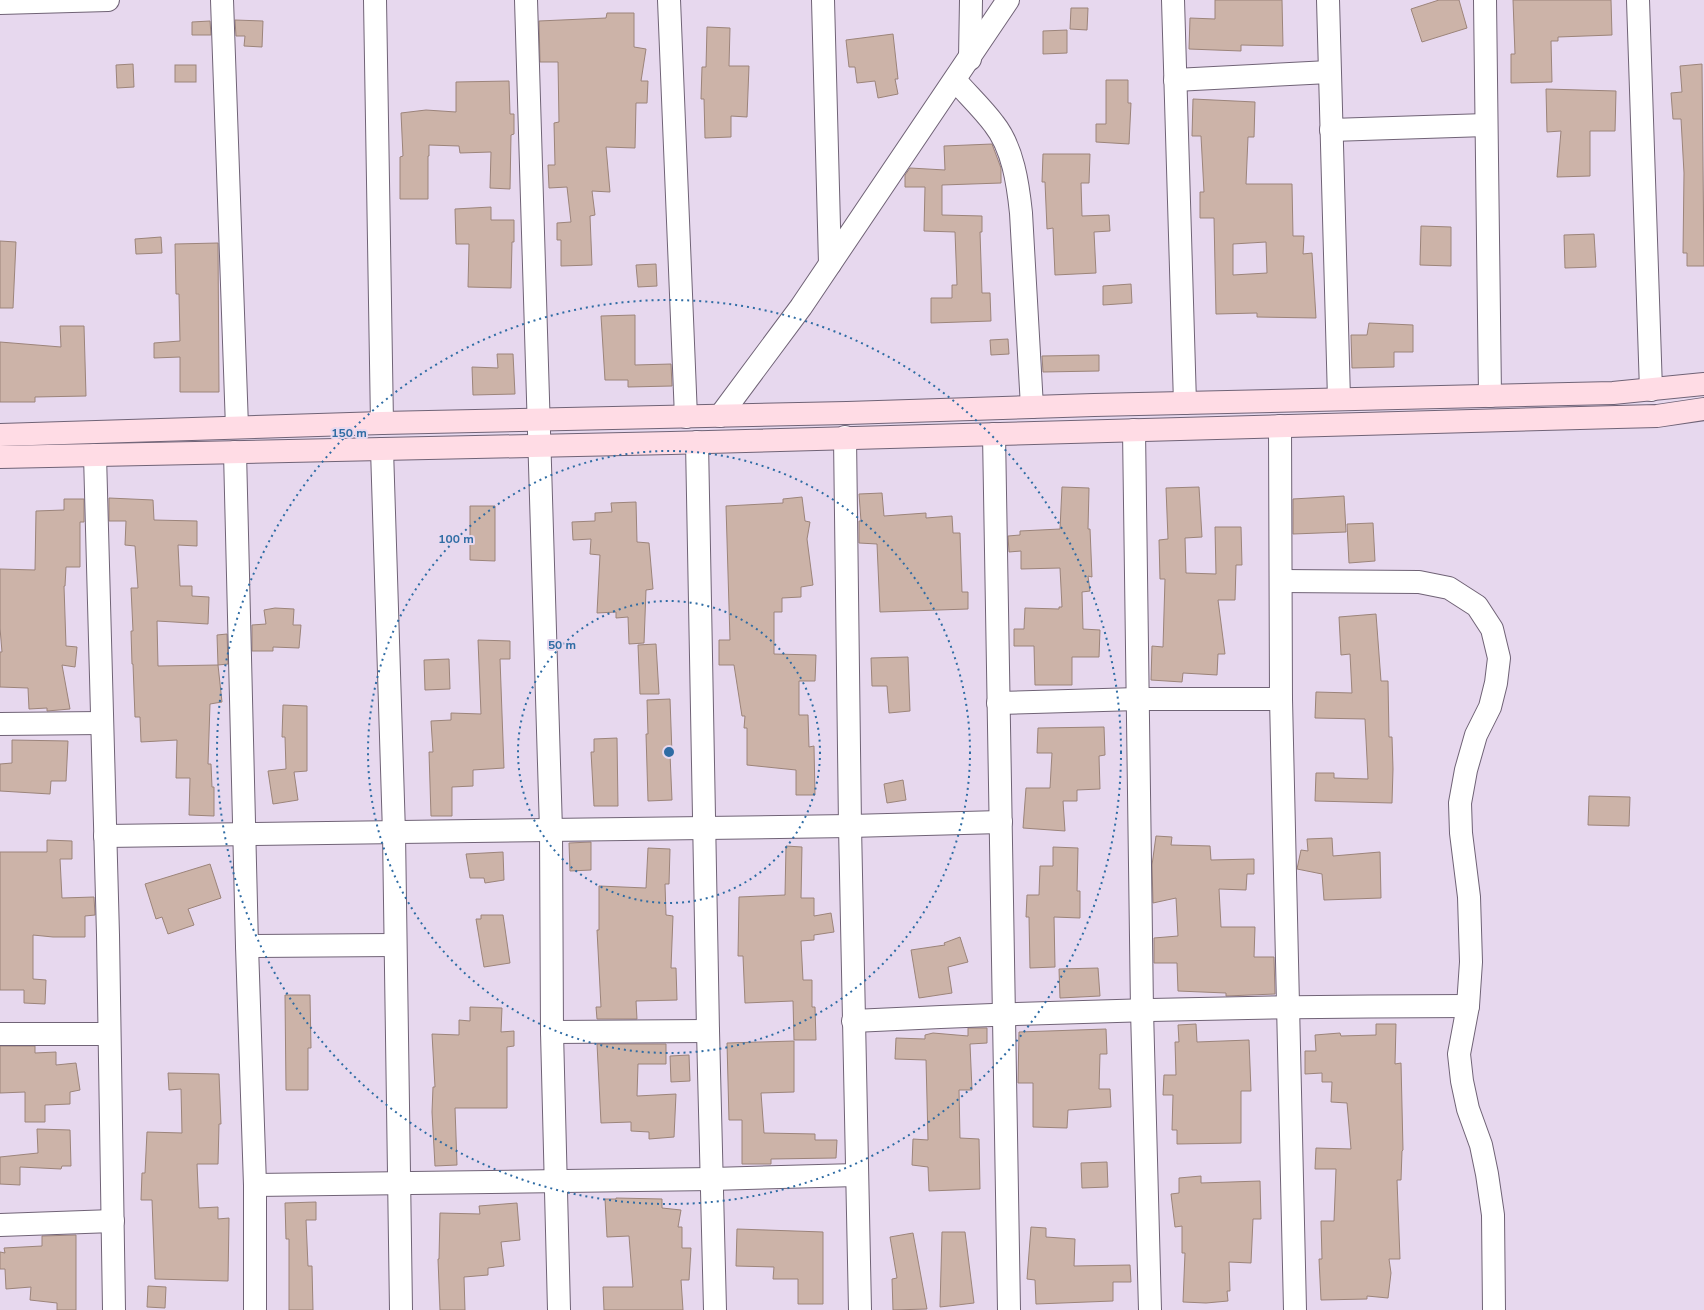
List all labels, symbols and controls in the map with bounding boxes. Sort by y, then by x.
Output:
text: 150 m [331,425,367,441]
text: 100 m [438,531,474,547]
text: 50 m [548,637,576,653]
centre of rings [662,745,676,759]

